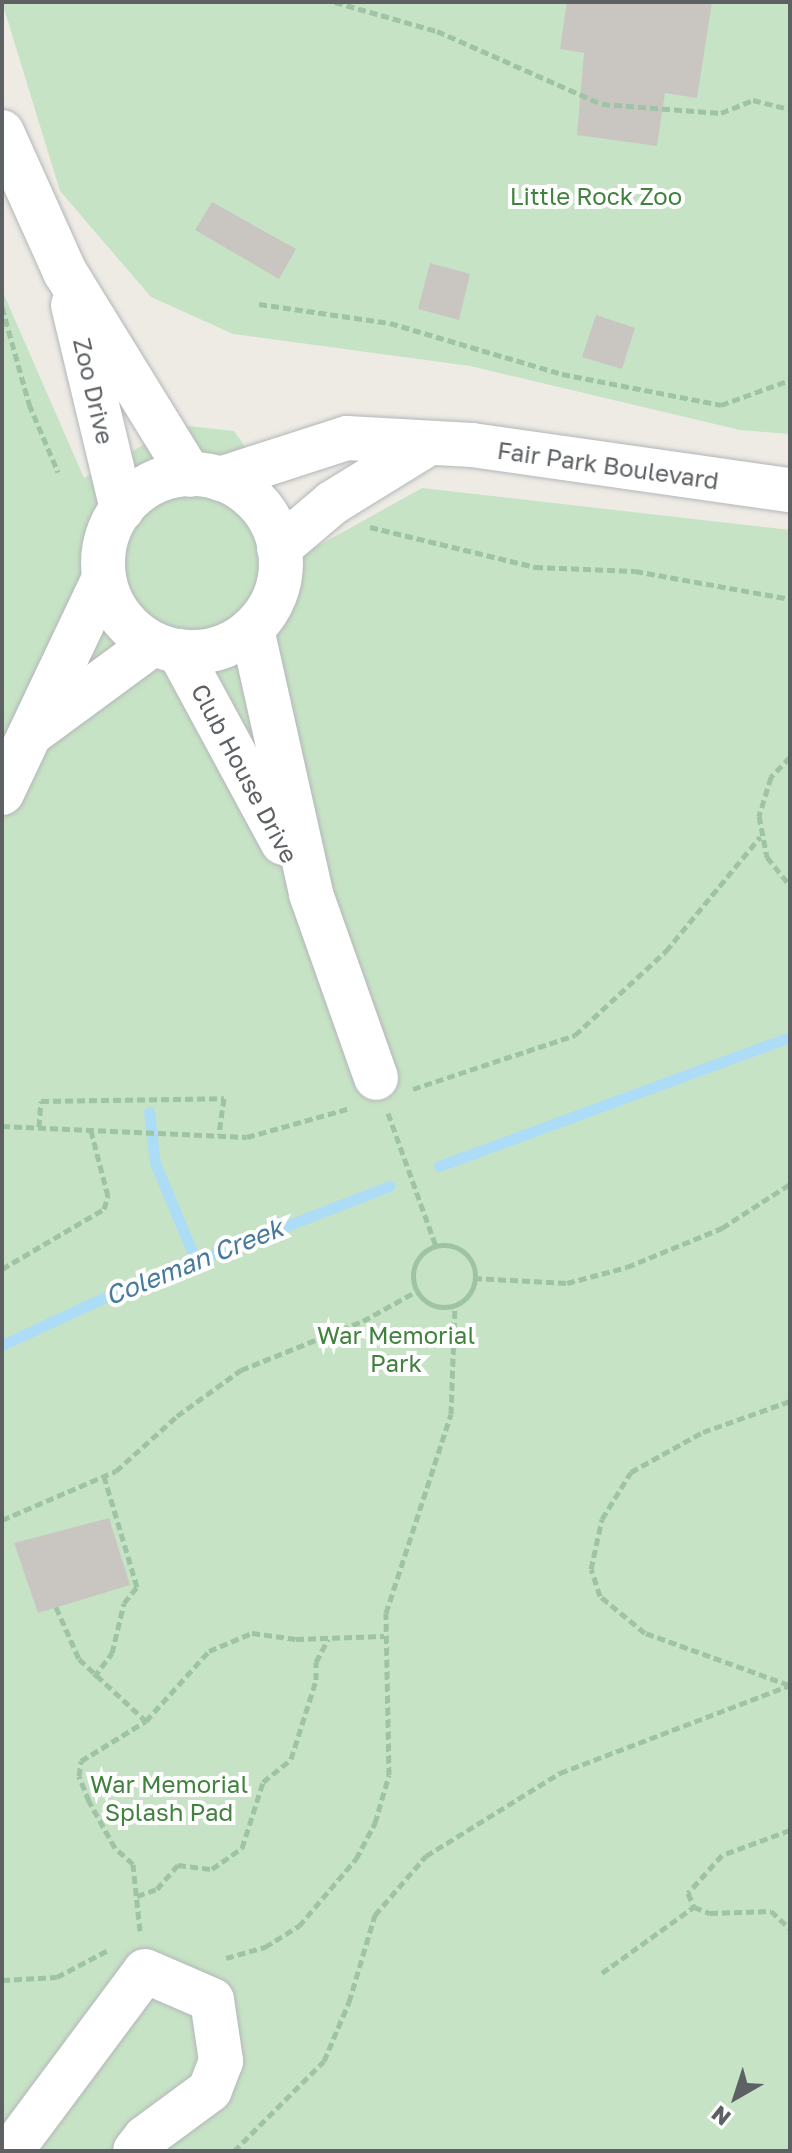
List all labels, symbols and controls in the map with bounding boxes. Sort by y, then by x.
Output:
park label: Little Rock Zoo [510,182,682,210]
street label: Zoo Drive [68,335,120,447]
street label: Fair Park Boulevard [496,435,720,495]
street label: Club House Drive [186,679,304,867]
water label: Coleman Creek [101,1212,287,1312]
park label: War Memorial Park [317,1321,475,1377]
park label: War Memorial Splash Pad [90,1770,248,1826]
north arrow [696,2057,776,2137]
text: N [706,2100,736,2132]

